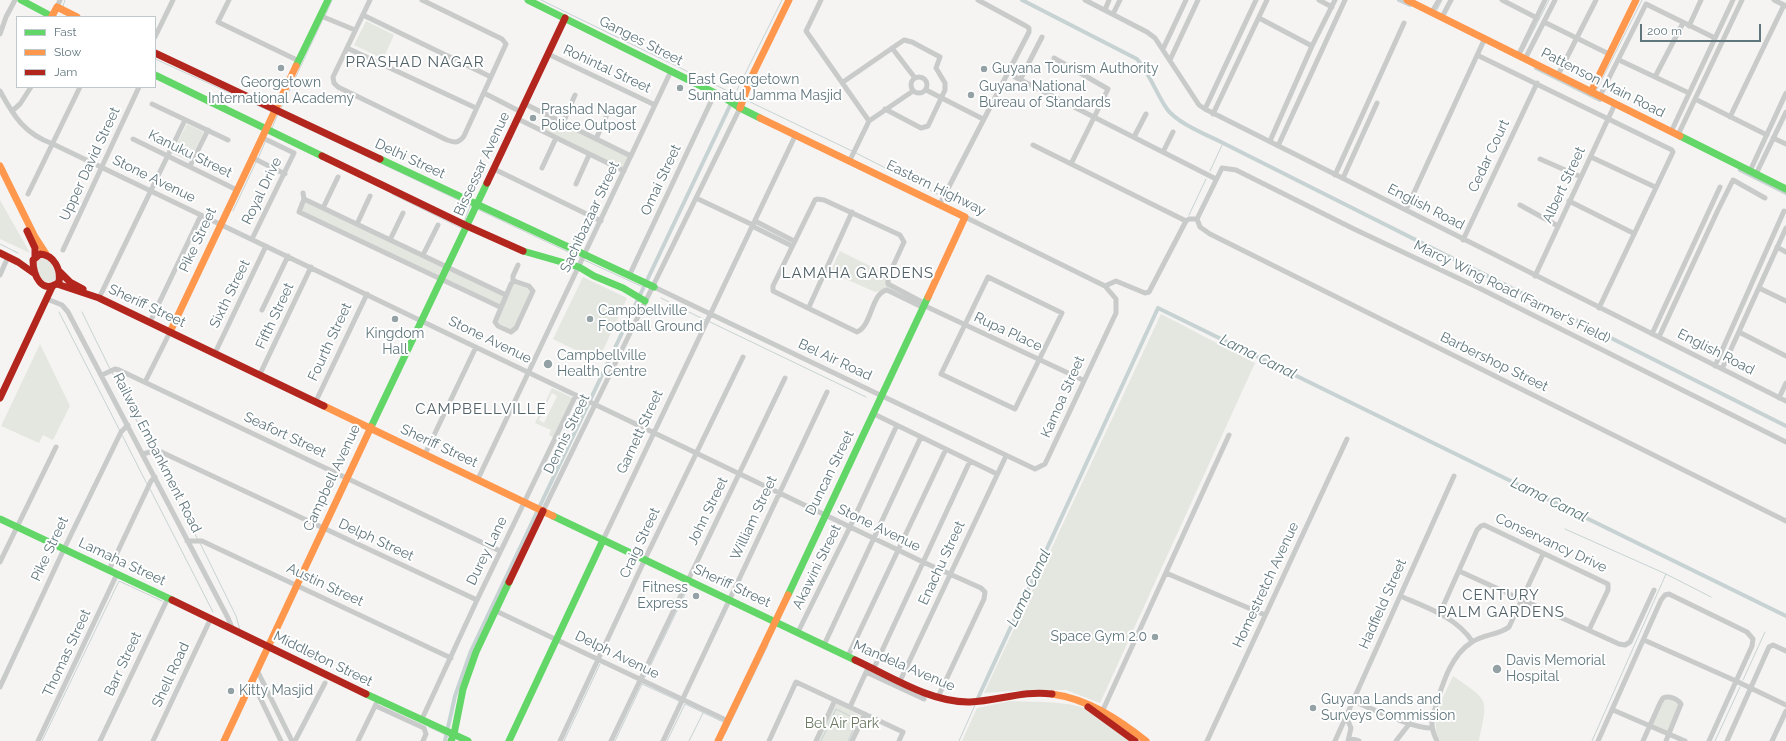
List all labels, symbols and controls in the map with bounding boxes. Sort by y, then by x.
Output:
street label: Ganges Street [596,13,686,69]
legend [16,16,156,88]
scale bar [1642,16,1763,42]
text: 200 m [1647,24,1682,38]
text: Fast [54,25,77,39]
street label: Rohintal Street [560,41,654,97]
street label: Pattenson Main Road [1538,44,1668,122]
text: Slow [54,45,81,59]
district label: PRASHAD NAGAR [346,53,484,71]
place label: Guyana Tourism Authority [992,61,1159,77]
marker: Georgetown International Academy [276,63,286,73]
marker: Guyana Tourism Authority [979,64,989,74]
text: Jam [54,65,77,79]
place label: East Georgetown Sunnatul Jamma Masjid [688,72,842,104]
place label: Georgetown International Academy [208,75,354,108]
place label: Guyana National Bureau of Standards [979,79,1111,112]
marker: East Georgetown Sunnatul Jamma Masjid [675,83,685,93]
marker: Guyana National Bureau of Standards [966,90,976,100]
place label: Prashad Nagar Police Outpost [541,102,637,134]
street label: Upper David Street [56,105,124,223]
street label: Bissessar Avenue [451,109,513,219]
marker: Prashad Nagar Police Outpost [528,113,538,123]
street label: Cedar Court [1465,117,1513,195]
street label: Kanuku Street [145,126,235,182]
street label: Delhi Street [372,135,448,183]
street label: Omai Street [637,142,685,218]
street label: Albert Street [1539,144,1589,226]
street label: Stone Avenue [110,152,198,206]
street label: Royal Drive [238,155,286,227]
street label: Eastern Highway [884,157,988,219]
street label: Sachibazaar Street [557,159,623,275]
street label: English Road [1385,180,1467,234]
street label: Pike Street [176,205,220,275]
street label: Marcy Wing Road (Farmer's Field) [1411,237,1613,347]
street label: Sixth Street [206,257,254,331]
district label: LAMAHA GARDENS [782,264,934,282]
street label: Fifth Street [252,280,298,352]
street label: Sheriff Street [106,281,188,331]
street label: Fourth Street [305,300,355,384]
place label: Campbellville Football Ground [598,303,703,336]
street label: Rupa Place [971,309,1045,355]
street label: Stone Avenue [446,313,534,367]
marker: Kingdom Hall [390,314,400,324]
marker: Campbellville Football Ground [585,314,595,324]
street label: English Road [1675,325,1757,379]
place label: Kingdom Hall [366,326,424,358]
street label: Barbershop Street [1437,329,1551,395]
water label: Lama Canal [1217,331,1299,383]
street label: Bel Air Road [795,336,875,384]
place label: Campbellville Health Centre [557,348,647,380]
street label: Kamoa Street [1037,353,1089,441]
marker: Campbellville Health Centre [542,358,554,370]
street label: Railway Embankment Road [109,370,205,536]
street label: Garnett Street [613,387,667,477]
street label: Dennis Street [540,391,594,477]
district label: CAMPBELLVILLE [415,400,547,418]
street label: Seafort Street [241,409,329,461]
street label: Sheriff Street [398,421,480,471]
street label: Campbell Avenue [300,422,364,534]
street label: Duncan Street [802,428,858,518]
street label: William Street [727,473,781,563]
street label: John Street [684,474,732,548]
water label: Lama Canal [1508,474,1590,526]
street label: Stone Avenue [835,501,923,555]
street label: Craig Street [616,505,664,581]
street label: Conservancy Drive [1493,510,1609,576]
street label: Pike Street [28,514,72,584]
street label: Durey Lane [463,514,511,588]
street label: Delph Street [336,515,416,565]
street label: Enachu Street [915,518,969,608]
street label: Homestretch Avenue [1229,519,1303,651]
street label: Akawini Street [789,522,845,612]
street label: Lamaha Street [76,534,168,590]
water label: Lama Canal [1003,547,1055,629]
street label: Hadfield Street [1356,556,1410,652]
street label: Austin Street [284,560,366,610]
street label: Sheriff Street [691,561,773,611]
place label: Fitness Express [637,580,688,612]
district label: CENTURY PALM GARDENS [1437,586,1565,621]
marker: Fitness Express [691,591,701,601]
street label: Thomas Street [39,607,95,699]
street label: Delph Avenue [572,627,662,683]
street label: Middleton Street [271,628,375,690]
street label: Barr Street [101,629,145,699]
place label: Space Gym 2.0 [1050,629,1147,645]
marker: Space Gym 2.0 [1150,632,1160,642]
street label: Mandela Avenue [851,637,957,695]
street label: Shell Road [149,640,193,710]
place label: Davis Memorial Hospital [1506,653,1605,686]
marker: Davis Memorial Hospital [1491,663,1503,675]
place label: Kitty Masjid [239,683,313,699]
marker: Kitty Masjid [226,686,236,696]
place label: Guyana Lands and Surveys Commission [1321,692,1455,724]
marker: Guyana Lands and Surveys Commission [1308,703,1318,713]
park label: Bel Air Park [805,716,879,732]

